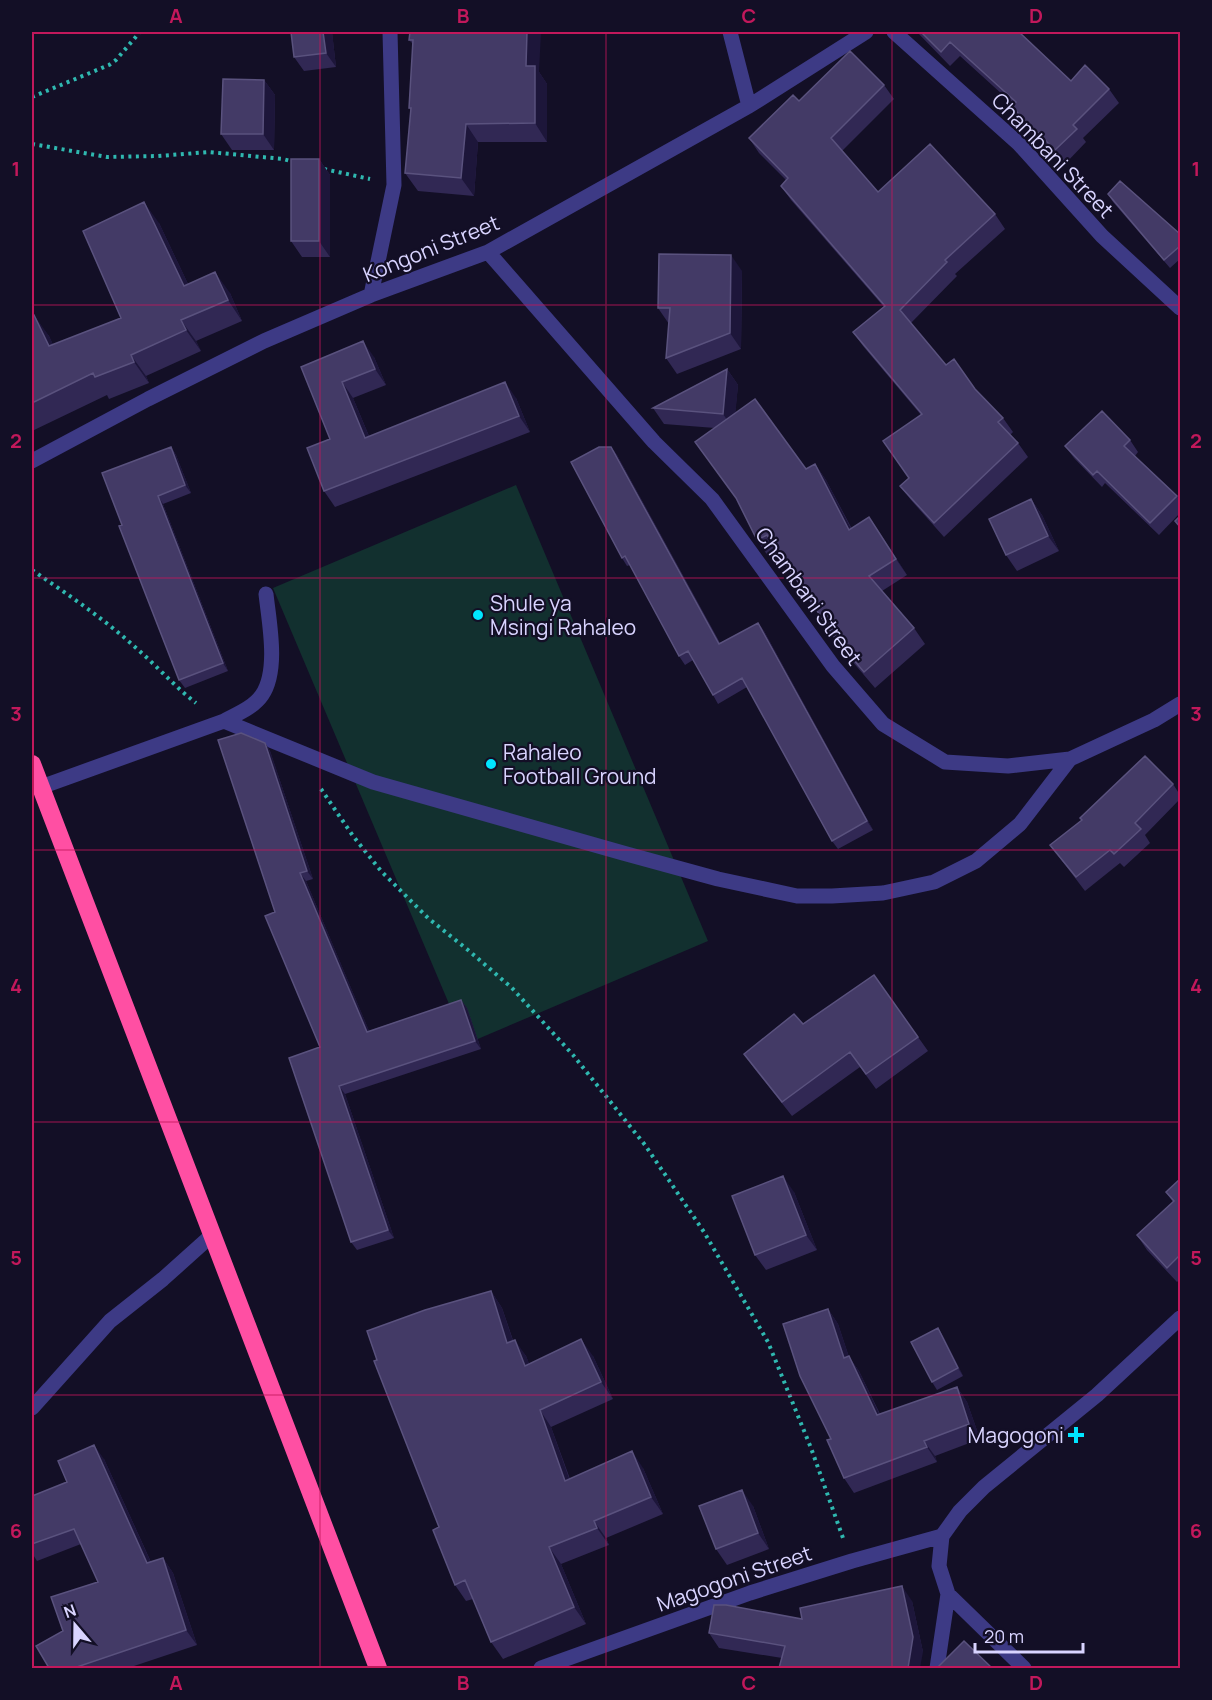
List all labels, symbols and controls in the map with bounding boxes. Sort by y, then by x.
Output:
text: A [169,2,183,29]
text: B [457,2,470,29]
text: C [742,2,756,29]
text: D [1029,2,1043,29]
street label: Chambani Street [986,86,1120,224]
text: 1 [12,155,20,182]
text: 1 [1192,155,1200,182]
street label: Kongoni Street [359,208,503,288]
text: 2 [10,427,22,454]
text: 2 [1190,427,1202,454]
street label: Chambani Street [749,521,869,671]
place label: Shule ya Msingi Rahaleo [490,589,636,641]
marker: Shule ya Msingi Rahaleo [471,608,485,622]
text: 3 [10,700,22,727]
text: 3 [1190,700,1202,727]
place label: Rahaleo Football Ground [503,738,657,790]
marker: Rahaleo Football Ground [484,757,498,771]
text: 4 [10,972,22,999]
text: 4 [1190,972,1202,999]
text: 5 [10,1244,22,1271]
text: 5 [1190,1244,1202,1271]
place label: Magogoni [968,1421,1064,1449]
marker: Magogoni [1069,1428,1083,1442]
text: 6 [10,1517,22,1544]
text: 6 [1190,1517,1202,1544]
street label: Magogoni Street [653,1538,815,1618]
north arrow [45,1595,105,1655]
text: N [61,1599,79,1623]
scale bar [975,1616,1083,1654]
text: 20 m [984,1624,1024,1648]
text: A [169,1669,183,1696]
text: B [457,1669,470,1696]
text: C [742,1669,756,1696]
text: D [1029,1669,1043,1696]

